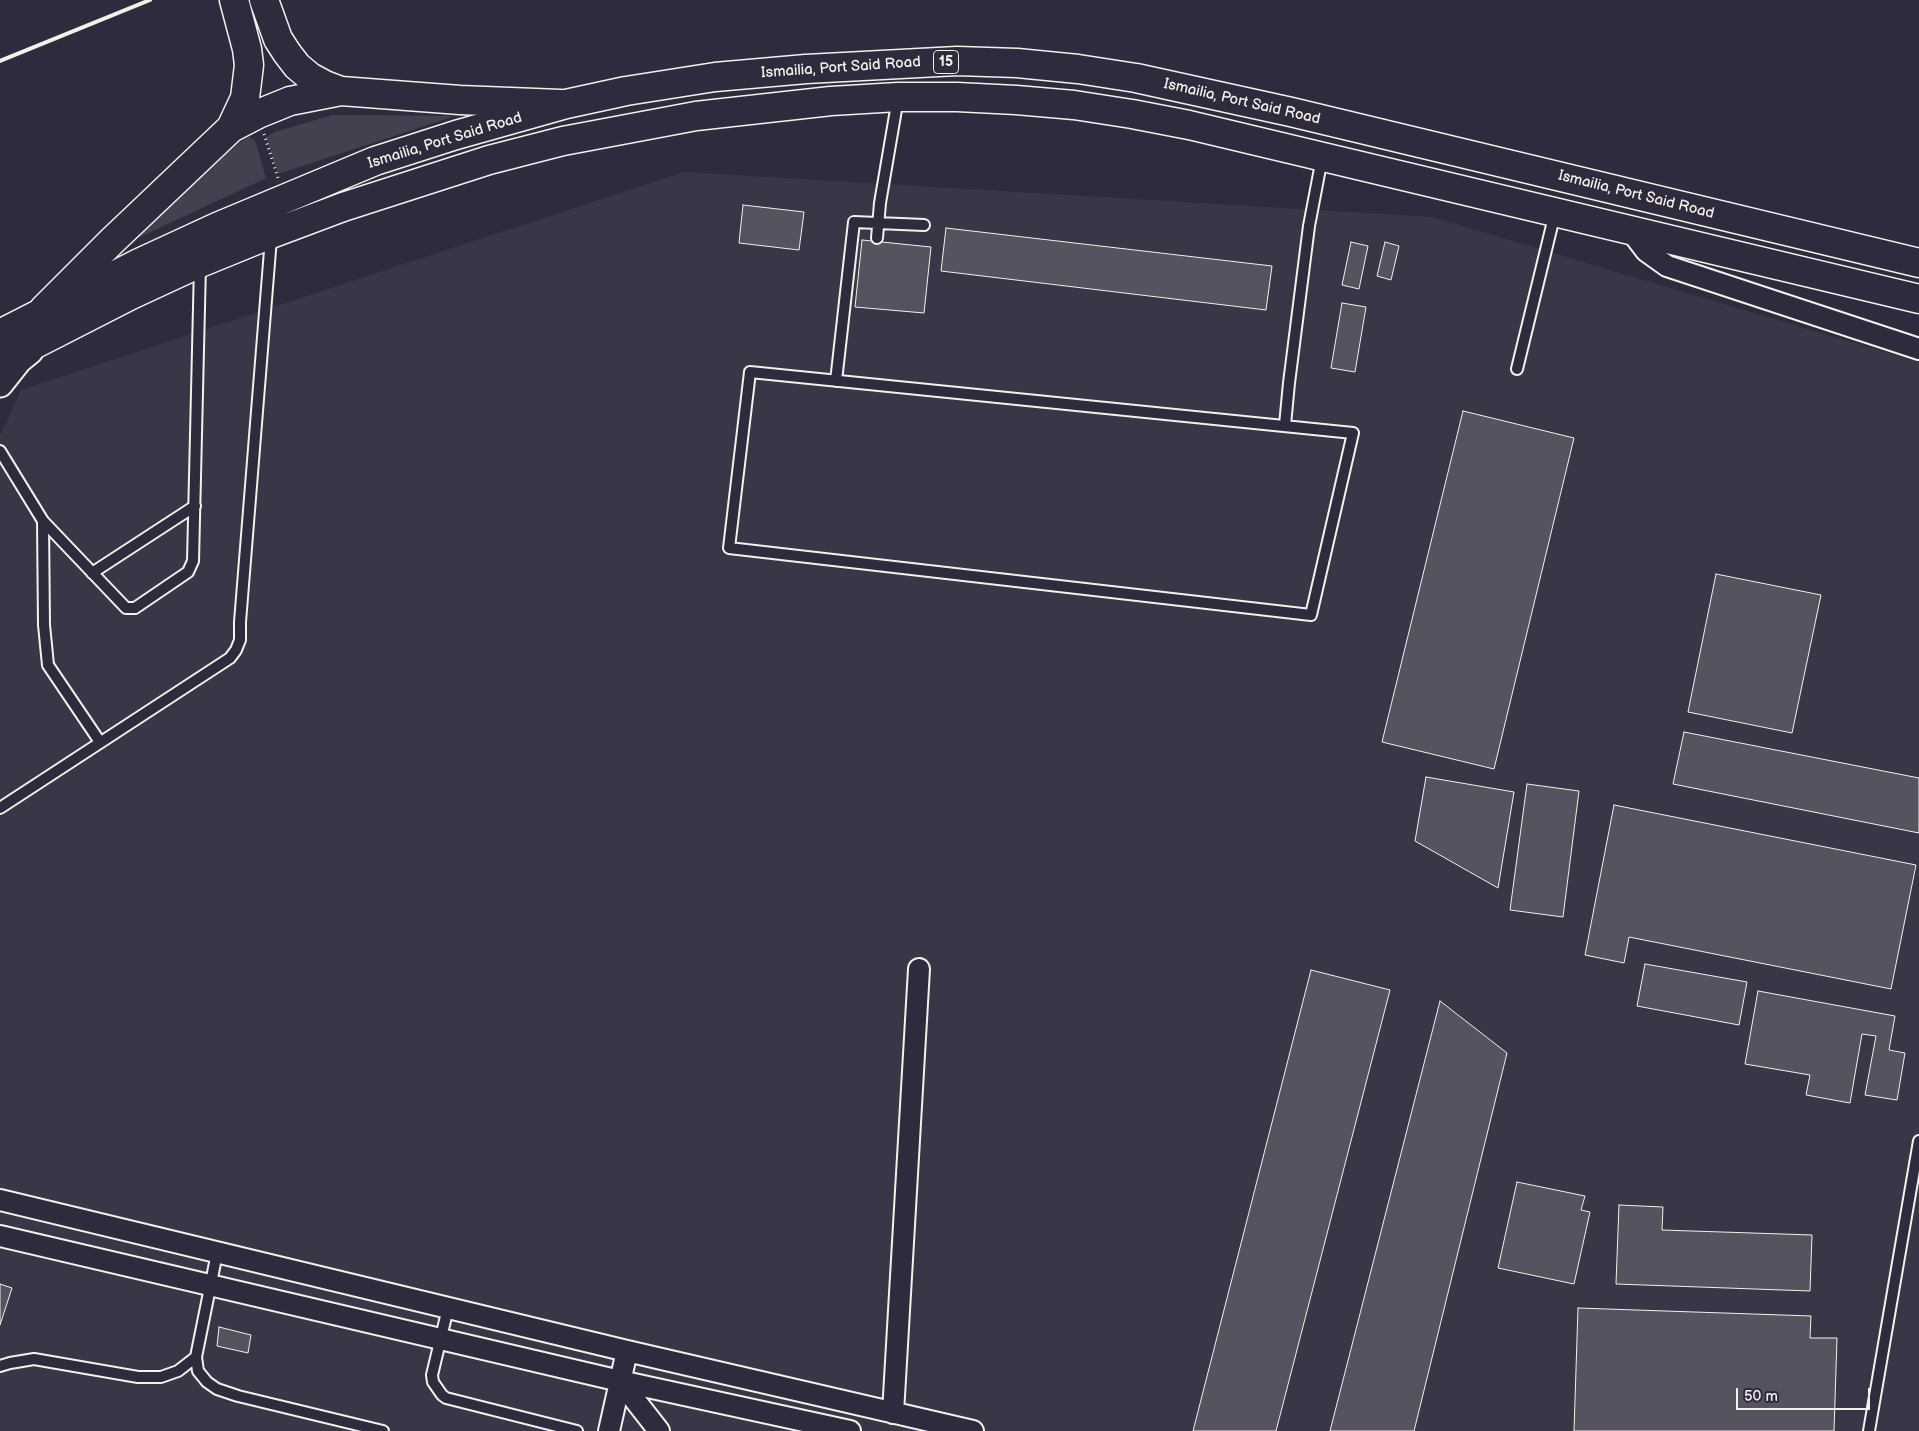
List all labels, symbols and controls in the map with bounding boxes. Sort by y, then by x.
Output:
road number: 15 [934,51,958,74]
street label: Ismailia, Port Said Road [760,53,922,83]
street label: Ismailia, Port Said Road [1162,75,1322,129]
street label: Ismailia, Port Said Road [366,109,524,173]
street label: Ismailia, Port Said Road [1556,167,1716,223]
scale bar [1739,1378,1873,1410]
text: 50 m [1744,1387,1778,1406]

